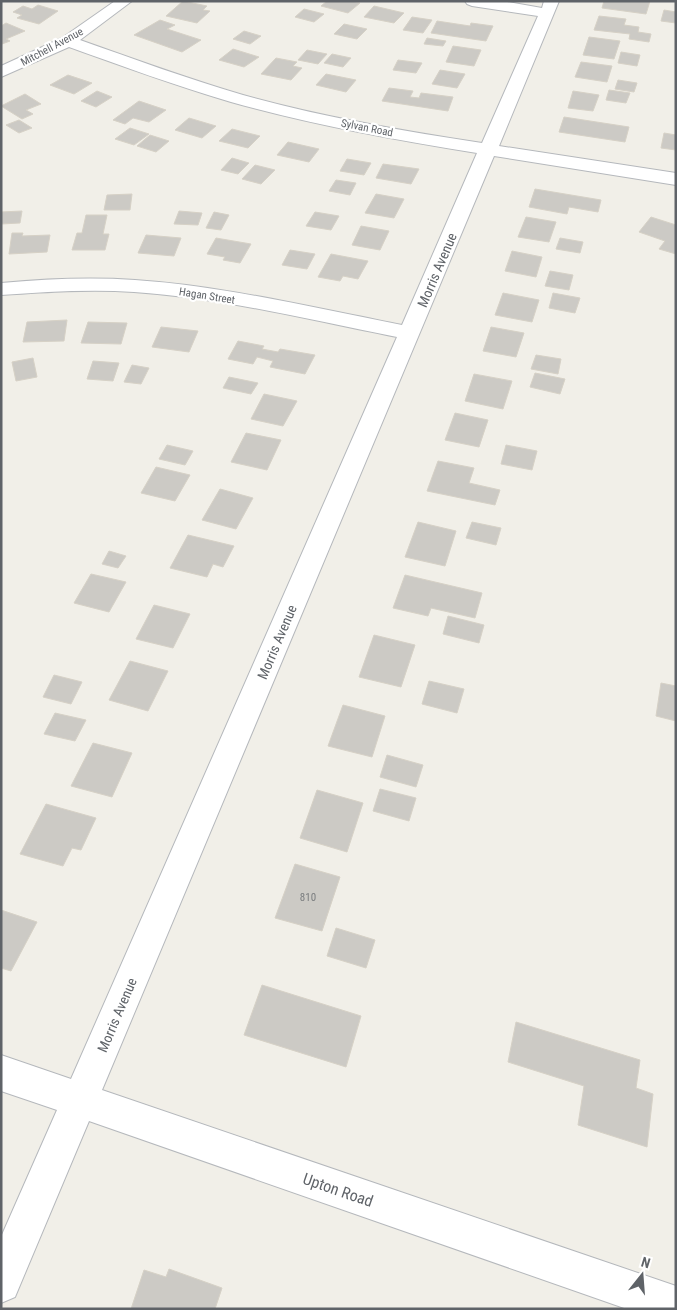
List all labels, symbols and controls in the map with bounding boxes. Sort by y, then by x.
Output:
street label: Mitchell Avenue [19,25,85,69]
street label: Sylvan Road [340,117,394,139]
street label: Morris Avenue [414,230,460,310]
street label: Hagan Street [178,285,236,307]
street label: Morris Avenue [254,602,300,682]
house number: 810 [300,891,316,904]
street label: Morris Avenue [94,975,140,1055]
street label: Upton Road [300,1169,376,1211]
north arrow [617,1250,667,1300]
text: N [639,1254,652,1271]

